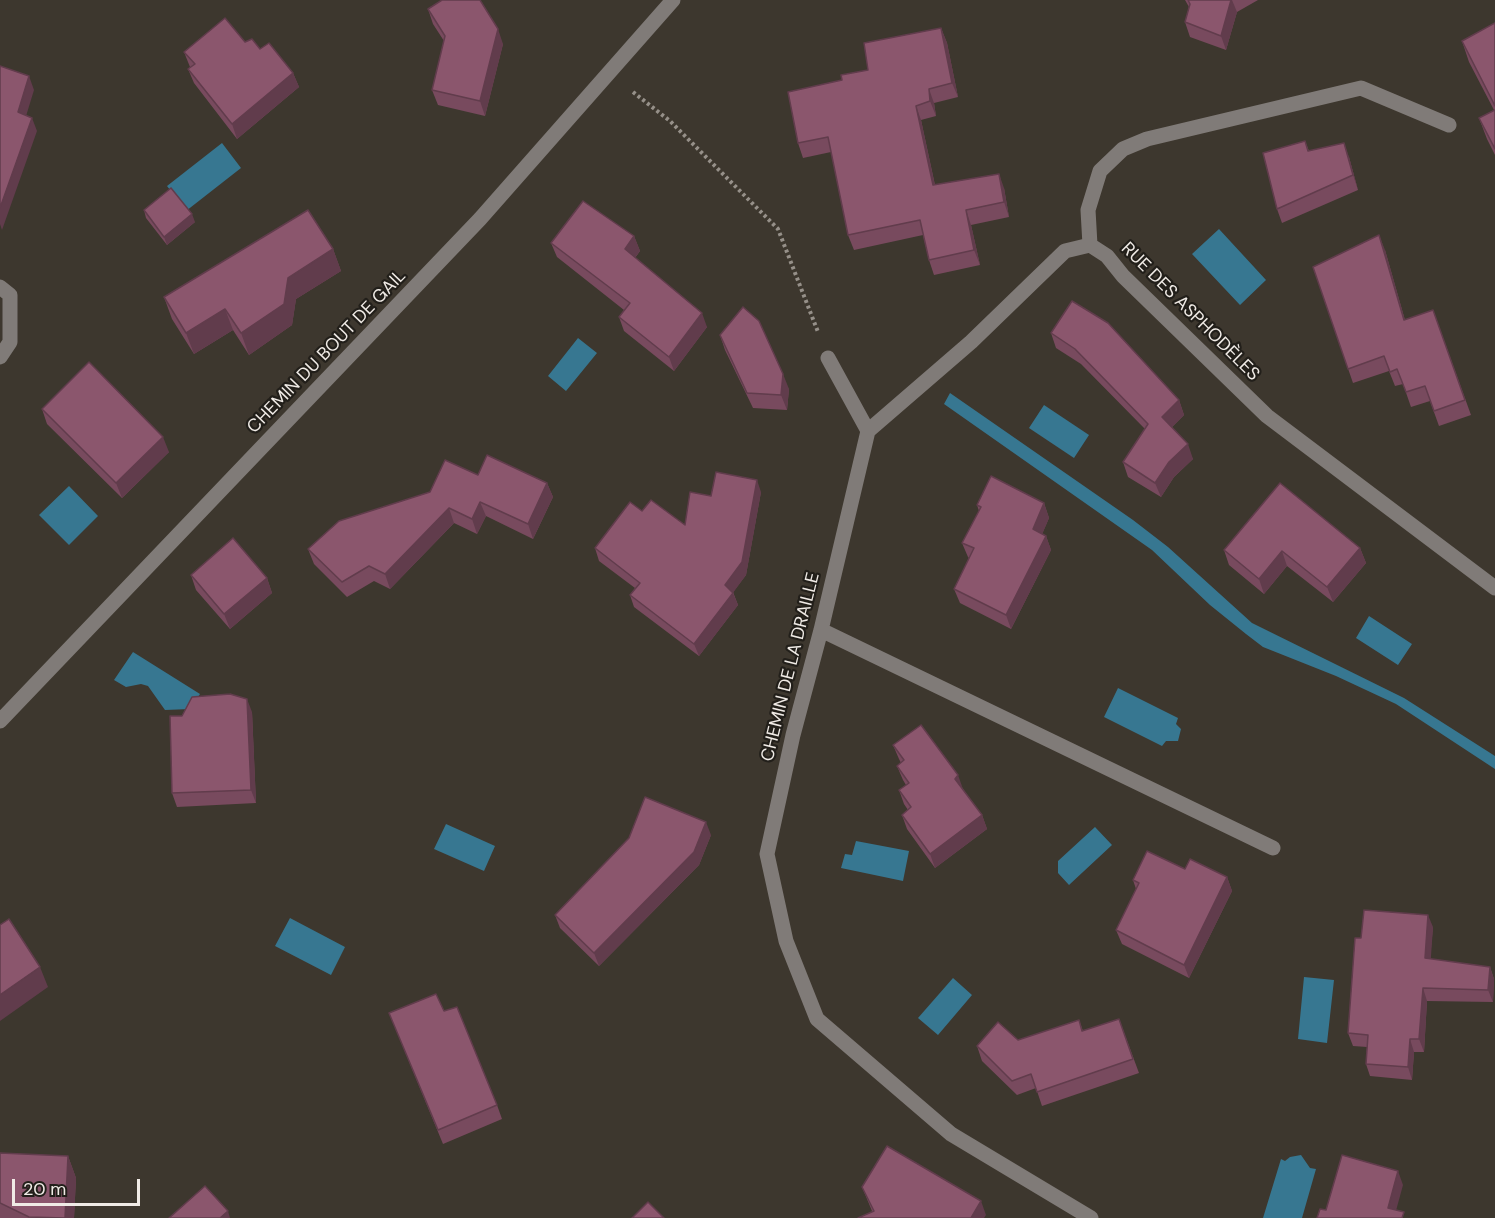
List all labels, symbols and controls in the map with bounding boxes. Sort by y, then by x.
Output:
street label: RUE DES ASPHODÈLES [1116,238,1264,386]
street label: CHEMIN DU BOUT DE GAIL [243,266,411,438]
street label: CHEMIN DE LA DRAILLE [757,570,825,764]
scale bar [15,1167,142,1205]
text: 20 m [23,1177,66,1201]

